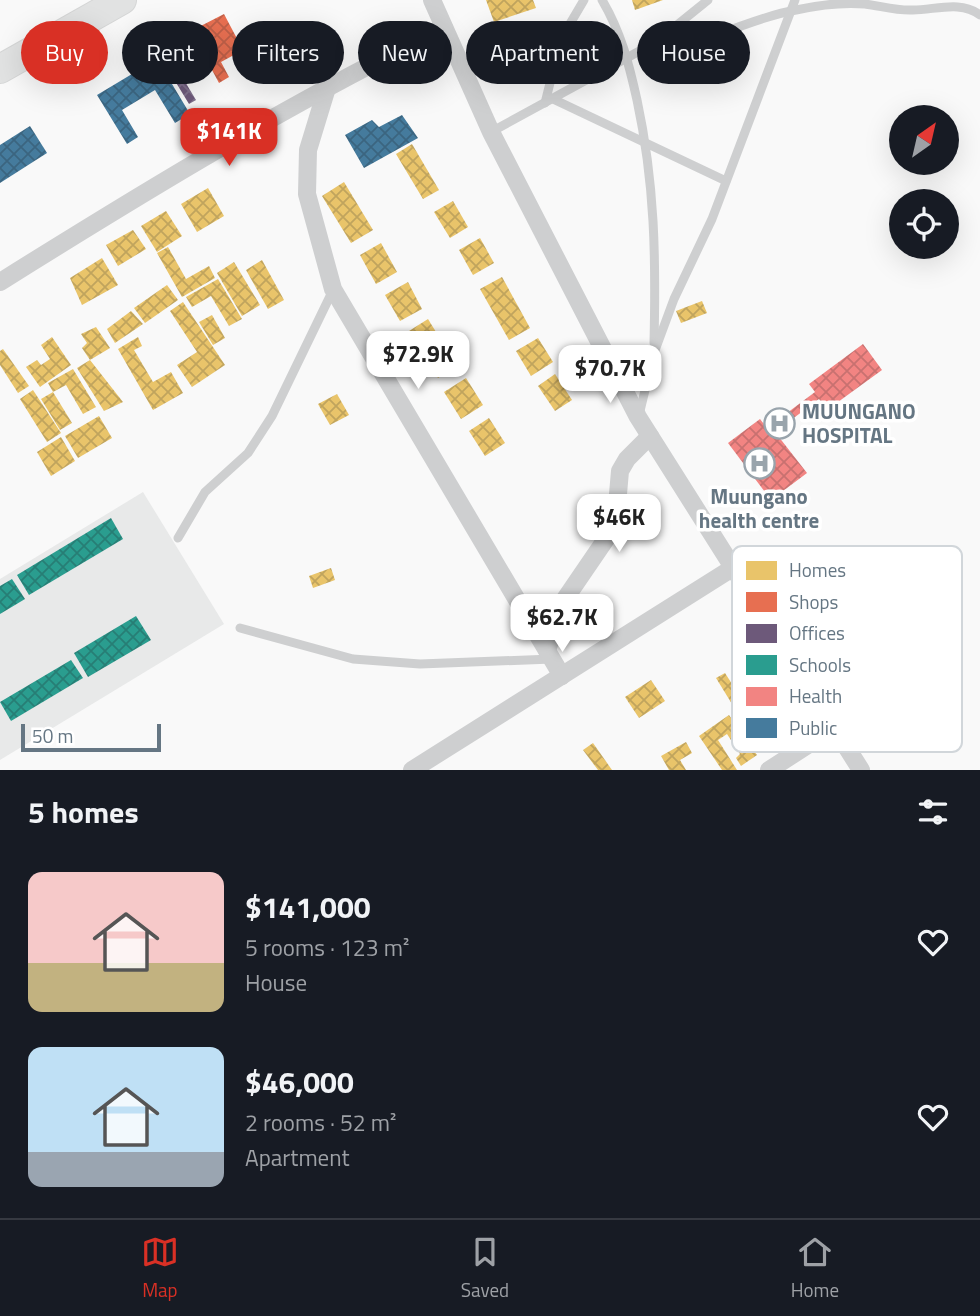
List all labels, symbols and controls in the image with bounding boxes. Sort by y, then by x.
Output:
chip: Buy [21,21,108,84]
chip: Rent [122,21,218,84]
chip: Filters [232,21,344,84]
chip: New [358,21,452,84]
chip: Apartment [466,21,623,84]
chip: House [637,21,750,84]
north arrow [889,105,959,175]
map controls [889,105,959,259]
pin: $141K [180,108,278,168]
text: $141K [196,113,262,148]
button: locate [889,189,959,259]
pin: $72.9K [361,332,475,391]
text: $72.9K [382,336,454,371]
pin: $70.7K [553,346,667,405]
text: $70.7K [574,350,646,385]
place label: MUUNGANO HOSPITAL [802,395,916,451]
hospital icon: MUUNGANO HOSPITAL [762,406,796,440]
hospital icon: Muungano health centre [742,447,776,481]
place label: Muungano health centre [699,480,819,536]
pin: $46K [578,494,660,554]
text: $46K [593,499,645,534]
legend [732,546,962,752]
text: Homes [789,555,846,584]
text: Shops [789,587,839,616]
pin: $62.7K [505,594,619,654]
text: $62.7K [526,599,598,634]
text: Offices [789,618,845,647]
text: Schools [789,650,851,679]
text: Health [789,681,842,710]
text: Public [789,713,837,742]
scale bar [21,721,161,753]
text: 50 m [32,721,73,750]
text: 5 homes [28,789,139,835]
icon: filters [914,793,952,831]
text: $141,000 [245,884,371,930]
icon: home [84,900,168,984]
icon: heart [914,923,952,961]
text: 5 rooms · 123 m² [245,930,409,965]
text: House [245,965,307,1000]
text: $46,000 [245,1059,354,1105]
icon: home [84,1075,168,1159]
icon: heart [914,1098,952,1136]
text: 2 rooms · 52 m² [245,1105,396,1140]
text: Apartment [245,1140,350,1175]
tab: Map [141,1233,179,1304]
tab: Saved [461,1233,509,1304]
tab: Home [791,1233,839,1304]

